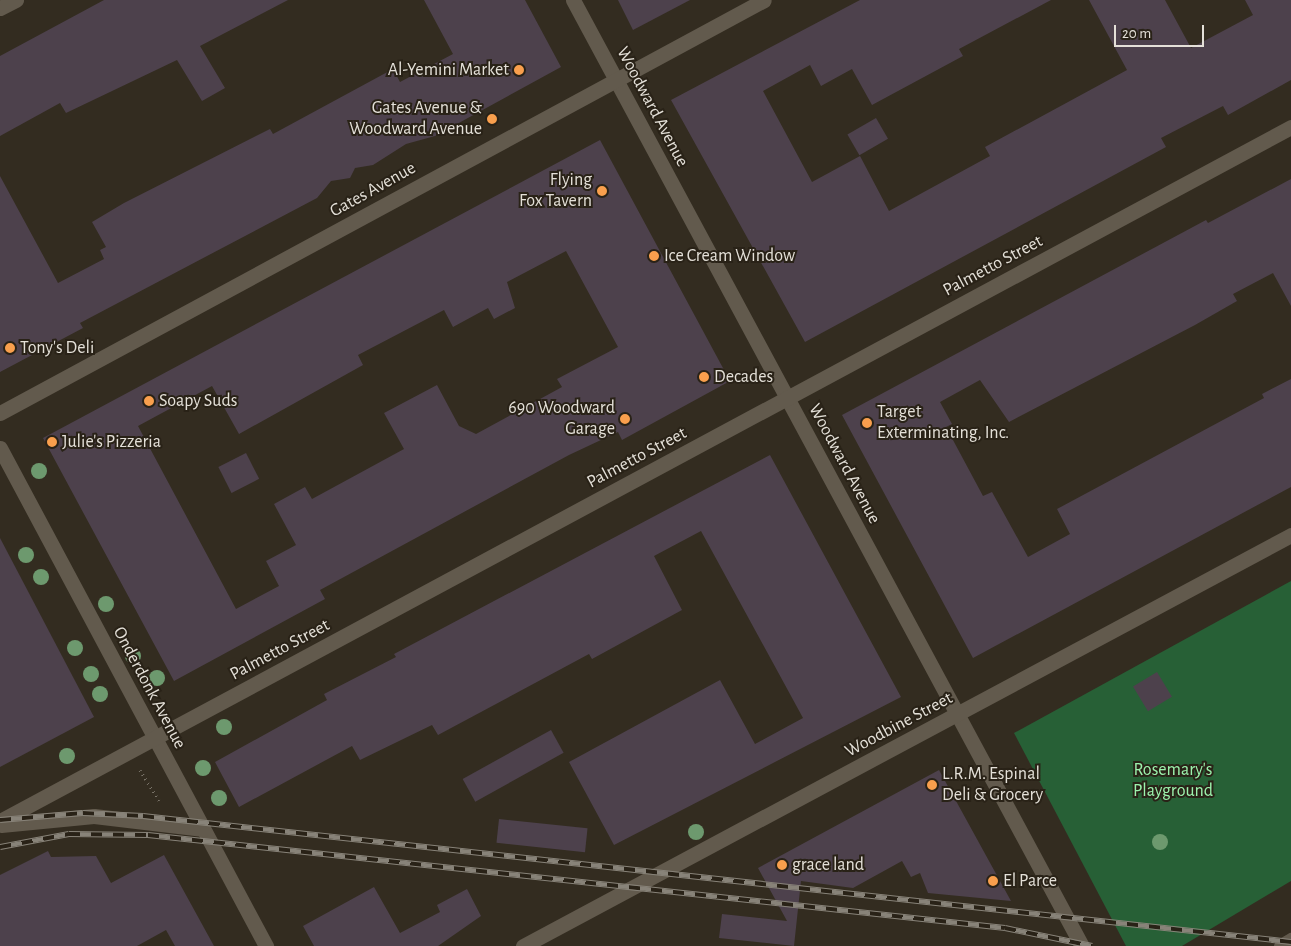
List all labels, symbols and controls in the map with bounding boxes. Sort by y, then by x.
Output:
scale bar [1116,15,1206,47]
text: 20 m [1122,26,1151,41]
street label: Woodward Avenue [611,43,693,171]
place label: Al-Yemini Market [388,59,509,81]
marker: Al-Yemini Market [513,64,525,76]
place label: Gates Avenue & Woodward Avenue [349,98,482,140]
marker: Gates Avenue & Woodward Avenue [486,113,498,125]
street label: Gates Avenue [326,158,420,222]
place label: Flying Fox Tavern [519,170,592,212]
marker: Flying Fox Tavern [596,185,608,197]
street label: Palmetto Street [939,231,1047,301]
place label: Ice Cream Window [664,245,795,267]
marker: Ice Cream Window [648,250,660,262]
place label: Tony's Deli [20,337,94,359]
marker: Tony's Deli [4,342,16,354]
place label: Decades [714,366,773,388]
marker: Decades [698,371,710,383]
place label: Soapy Suds [159,390,237,412]
marker: Soapy Suds [143,395,155,407]
place label: 690 Woodward Garage [508,398,615,440]
street label: Woodward Avenue [803,400,885,528]
place label: Target Exterminating, Inc. [877,402,1009,444]
marker: 690 Woodward Garage [619,413,631,425]
marker: Target Exterminating, Inc. [861,417,873,429]
street label: Palmetto Street [583,423,691,493]
place label: Julie's Pizzeria [62,431,161,453]
marker: Julie's Pizzeria [46,436,58,448]
street label: Palmetto Street [226,615,334,685]
street label: Onderdonk Avenue [108,623,190,753]
street label: Woodbine Street [841,688,957,762]
park label: Rosemary's Playground [1133,760,1213,802]
place label: L.R.M. Espinal Deli & Grocery [942,764,1043,806]
marker: L.R.M. Espinal Deli & Grocery [926,779,938,791]
place label: grace land [792,854,864,876]
marker: grace land [776,859,788,871]
place label: El Parce [1003,870,1057,892]
marker: El Parce [987,875,999,887]

